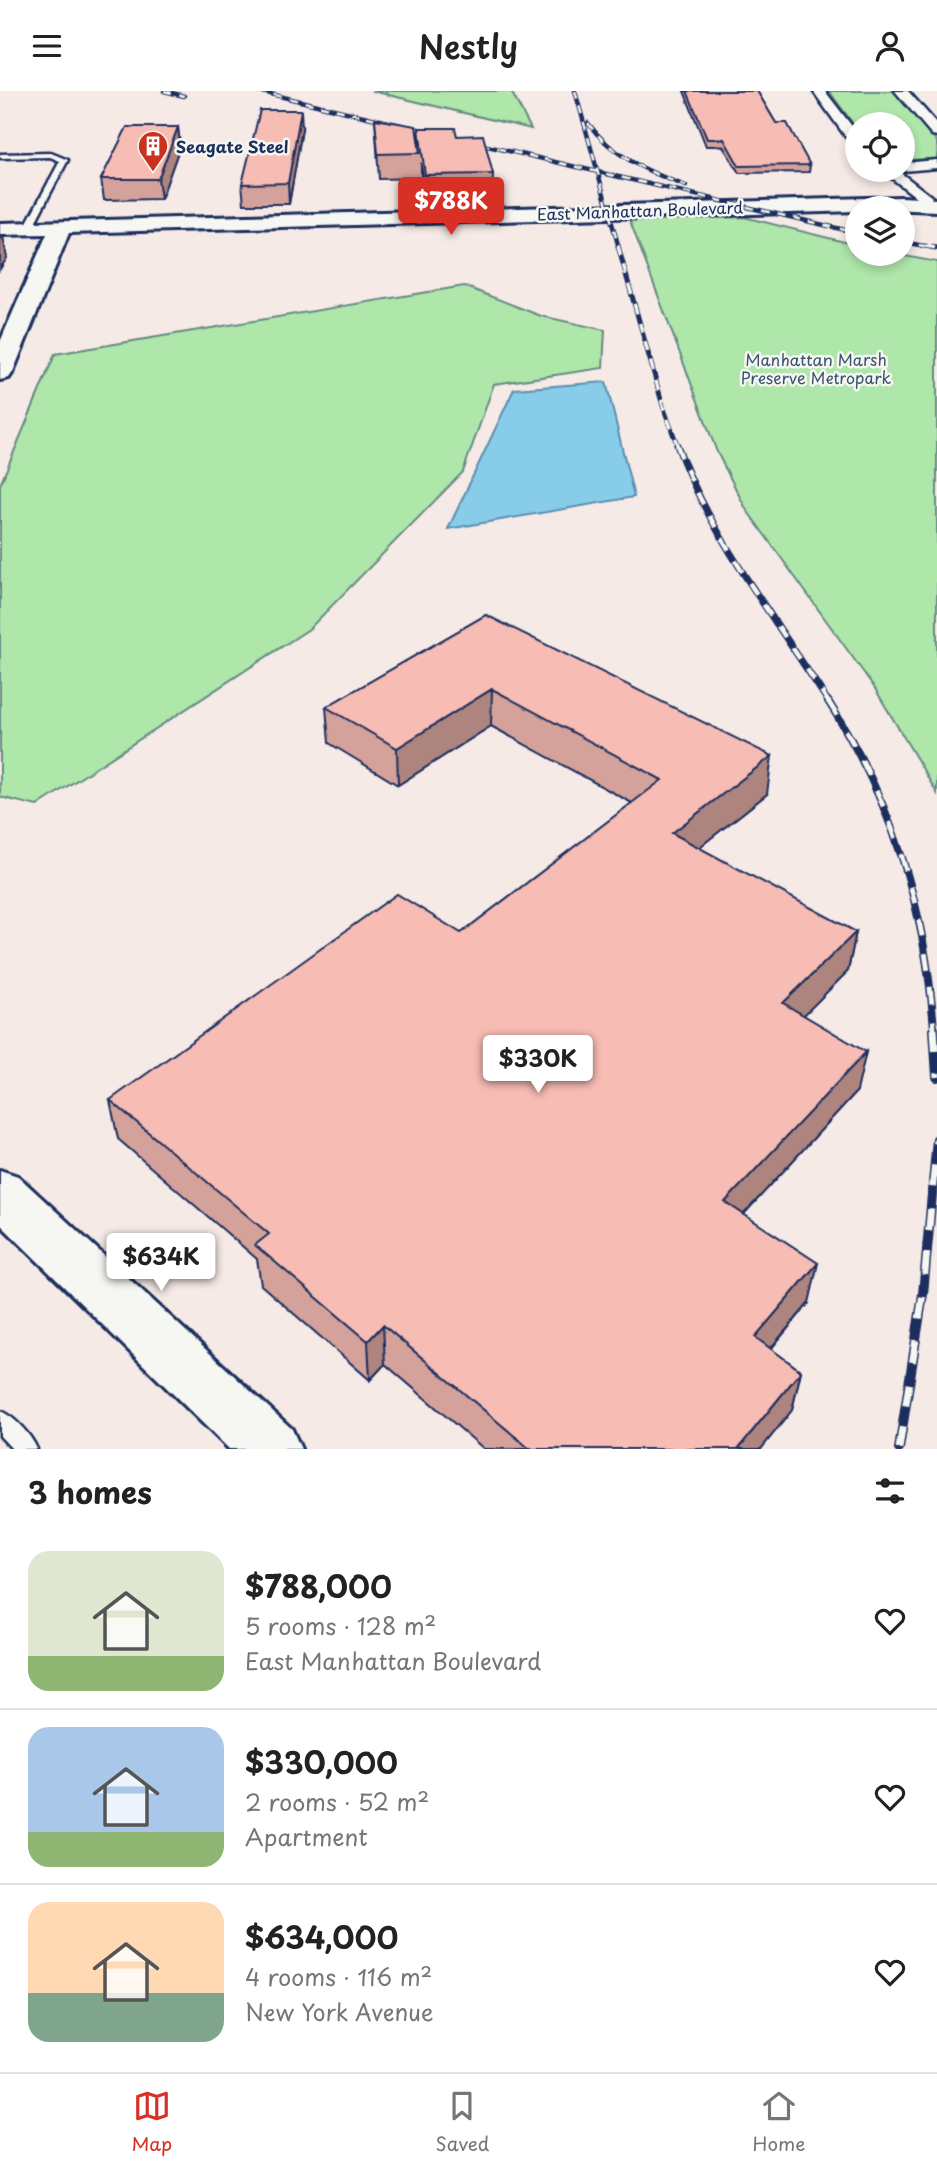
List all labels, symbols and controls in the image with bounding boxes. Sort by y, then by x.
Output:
text: Nestly [419,22,518,70]
icon: menu [28,27,66,65]
icon: person [871,27,909,65]
map controls [845,112,915,266]
button: locate [845,112,915,182]
building icon: Seagate Steel [136,129,170,173]
place label: Seagate Steel [176,134,288,158]
pin: $788K [402,177,500,237]
text: $788K [414,182,488,217]
street label: East Manhattan Boulevard [537,194,744,226]
button: layers [845,196,915,266]
park label: Manhattan Marsh Preserve Metropark [741,347,891,389]
pin: $330K [489,1035,587,1095]
text: $330K [499,1040,577,1075]
pin: $634K [112,1233,210,1293]
text: $634K [122,1238,200,1273]
text: 3 homes [28,1469,152,1514]
icon: filters [871,1472,909,1510]
text: $788,000 [245,1563,392,1608]
icon: home [84,1579,168,1663]
icon: heart [871,1602,909,1640]
text: 5 rooms · 128 m² [245,1608,436,1643]
text: East Manhattan Boulevard [245,1643,541,1678]
text: $330,000 [245,1739,398,1784]
icon: home [84,1755,168,1839]
icon: heart [871,1778,909,1816]
text: 2 rooms · 52 m² [245,1784,429,1819]
text: Apartment [245,1819,368,1854]
text: $634,000 [245,1914,398,1959]
icon: home [84,1930,168,2014]
icon: heart [871,1953,909,1991]
text: 4 rooms · 116 m² [245,1959,432,1994]
text: New York Avenue [245,1994,434,2029]
tab: Map [132,2087,172,2157]
tab: Saved [435,2087,489,2157]
tab: Home [753,2087,805,2157]

